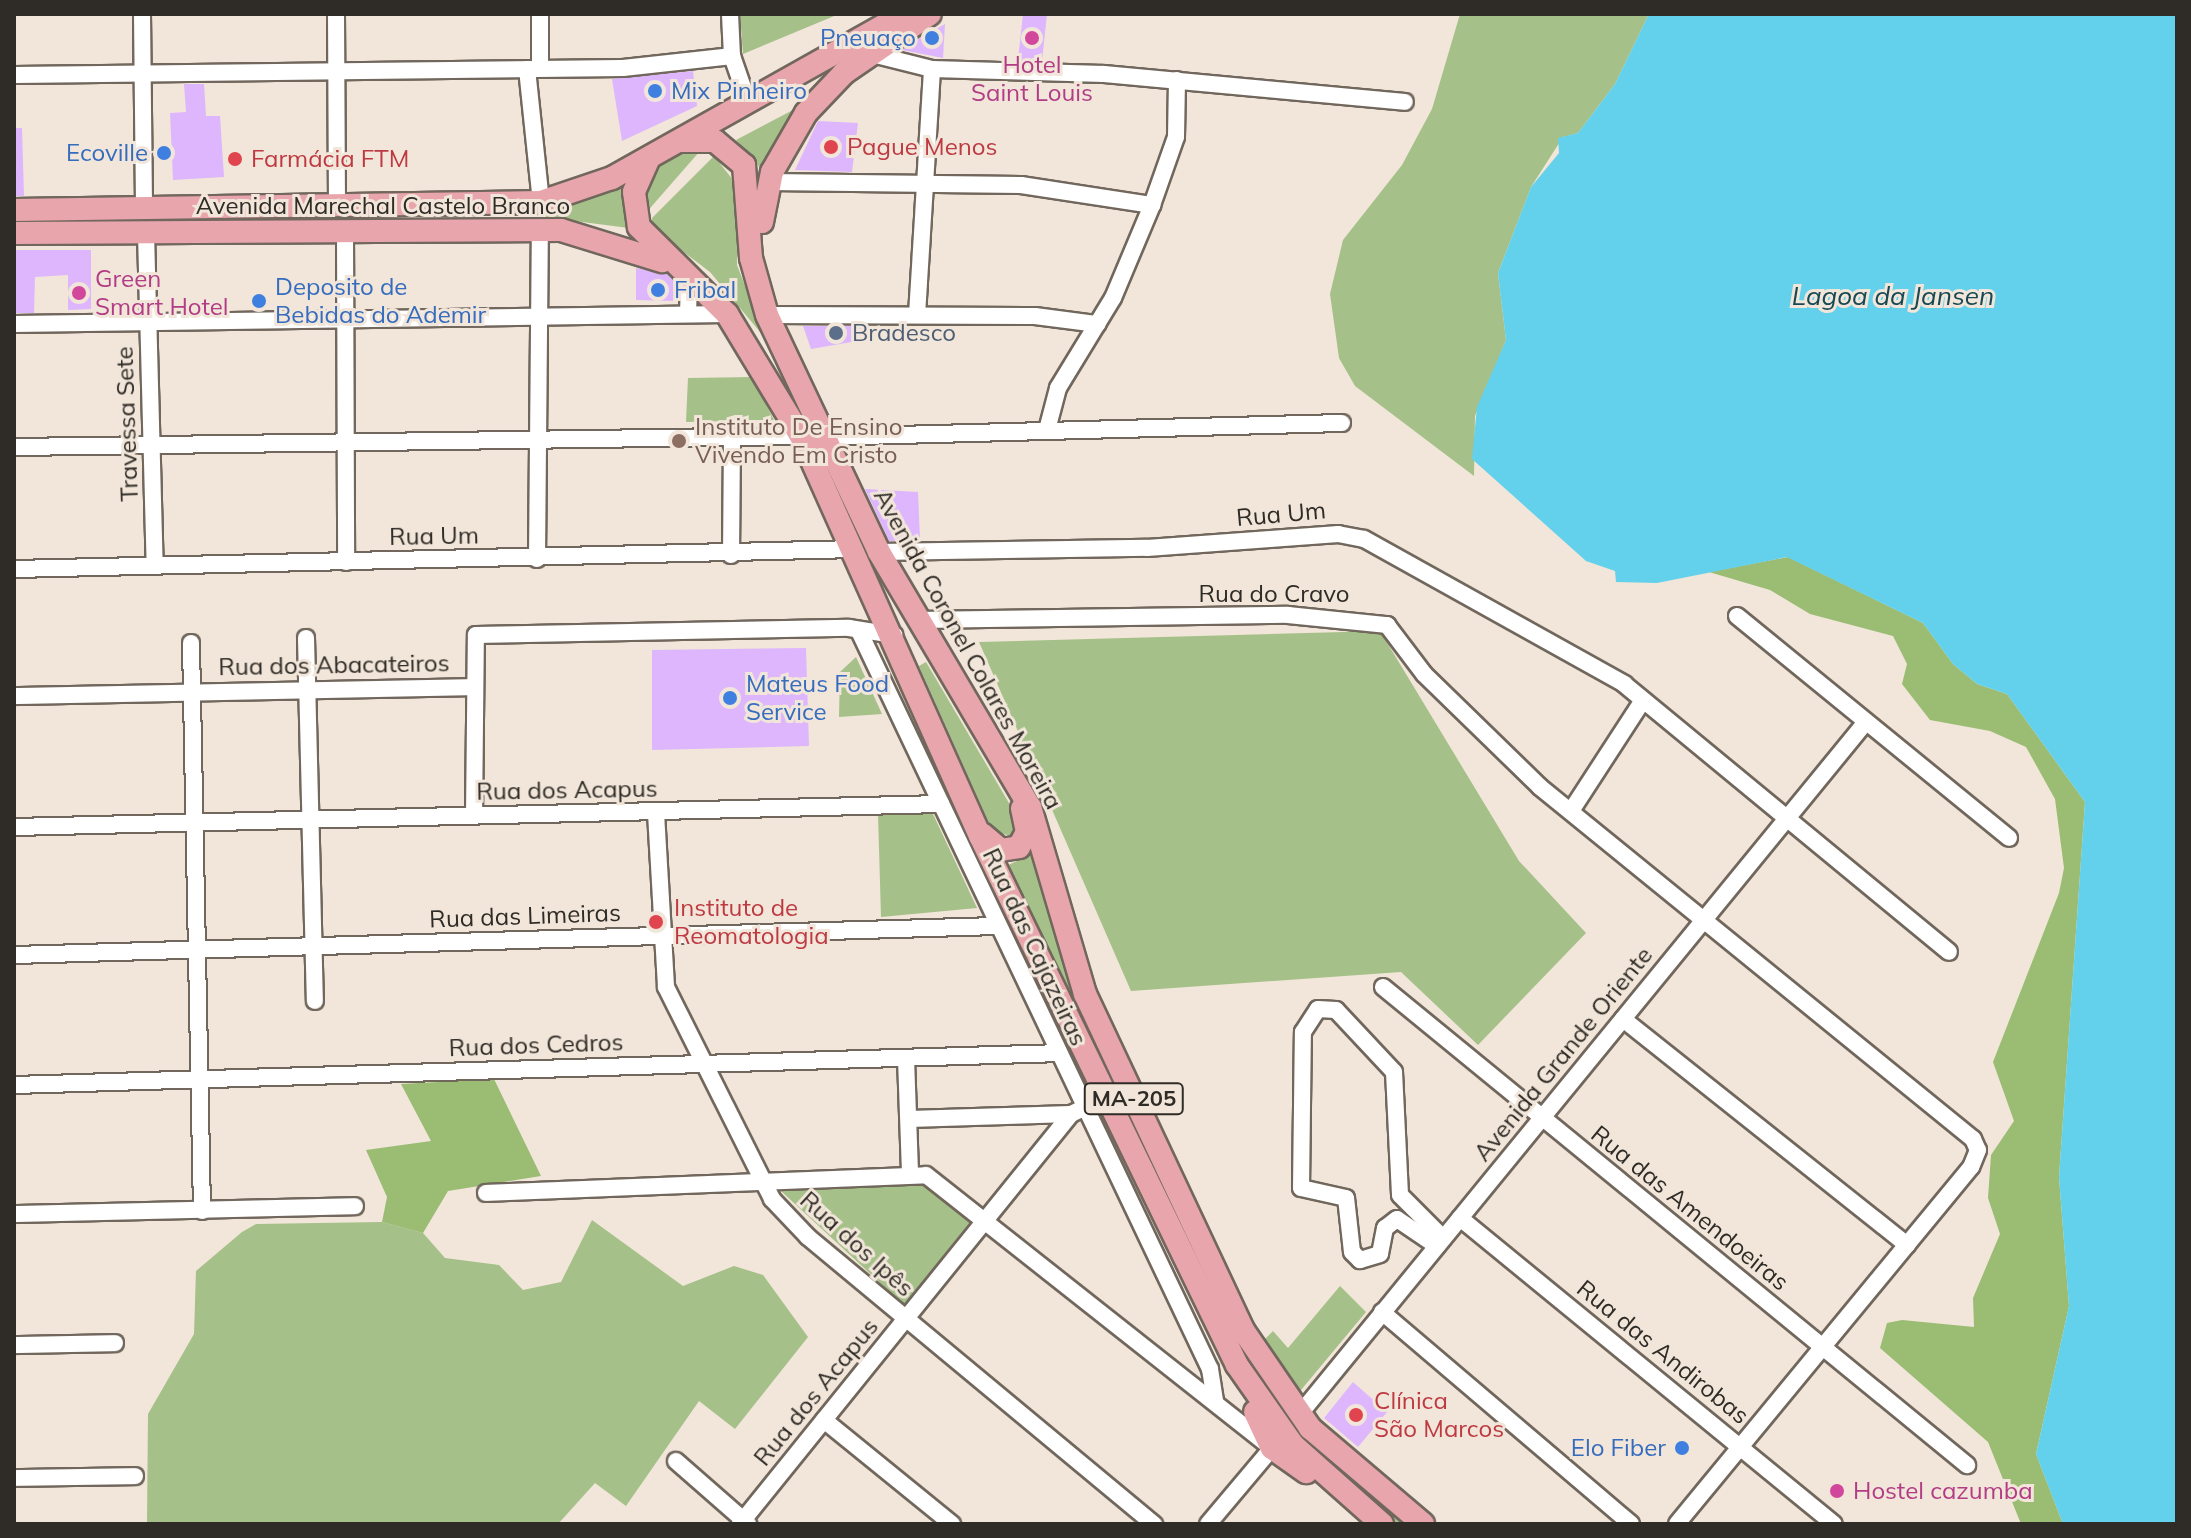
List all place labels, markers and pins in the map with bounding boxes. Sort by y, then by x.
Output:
place label: Pneuaço [820,24,916,52]
marker: Pneuaço [923,29,941,47]
marker: Hotel Saint Louis [1023,29,1041,47]
place label: Hotel Saint Louis [971,51,1093,107]
place label: Mix Pinheiro [671,77,807,105]
marker: Mix Pinheiro [646,82,664,100]
place label: Pague Menos [847,133,997,161]
marker: Pague Menos [822,138,840,156]
place label: Ecoville [66,139,148,167]
marker: Ecoville [155,144,173,162]
place label: Farmácia FTM [251,145,409,173]
marker: Farmácia FTM [226,150,244,168]
place label: Green Smart Hotel [95,265,228,321]
place label: Deposito de Bebidas do Ademir [275,273,486,329]
place label: Fribal [674,276,736,304]
marker: Fribal [649,281,667,299]
marker: Green Smart Hotel [70,284,88,302]
marker: Deposito de Bebidas do Ademir [250,292,268,310]
place label: Bradesco [852,319,956,347]
marker: Bradesco [827,324,845,342]
place label: Instituto De Ensino Vivendo Em Cristo [695,413,902,469]
marker: Instituto De Ensino Vivendo Em Cristo [670,432,688,450]
place label: Mateus Food Service [746,670,889,726]
marker: Mateus Food Service [721,689,739,707]
place label: Instituto de Reomatologia [674,894,829,950]
marker: Instituto de Reomatologia [645,911,667,933]
place label: Clínica São Marcos [1374,1387,1504,1443]
marker: Clínica São Marcos [1345,1404,1367,1426]
place label: Elo Fiber [1571,1434,1666,1462]
marker: Elo Fiber [1673,1439,1691,1457]
place label: Hostel cazumba [1853,1477,2033,1505]
marker: Hostel cazumba [1828,1482,1846,1500]

